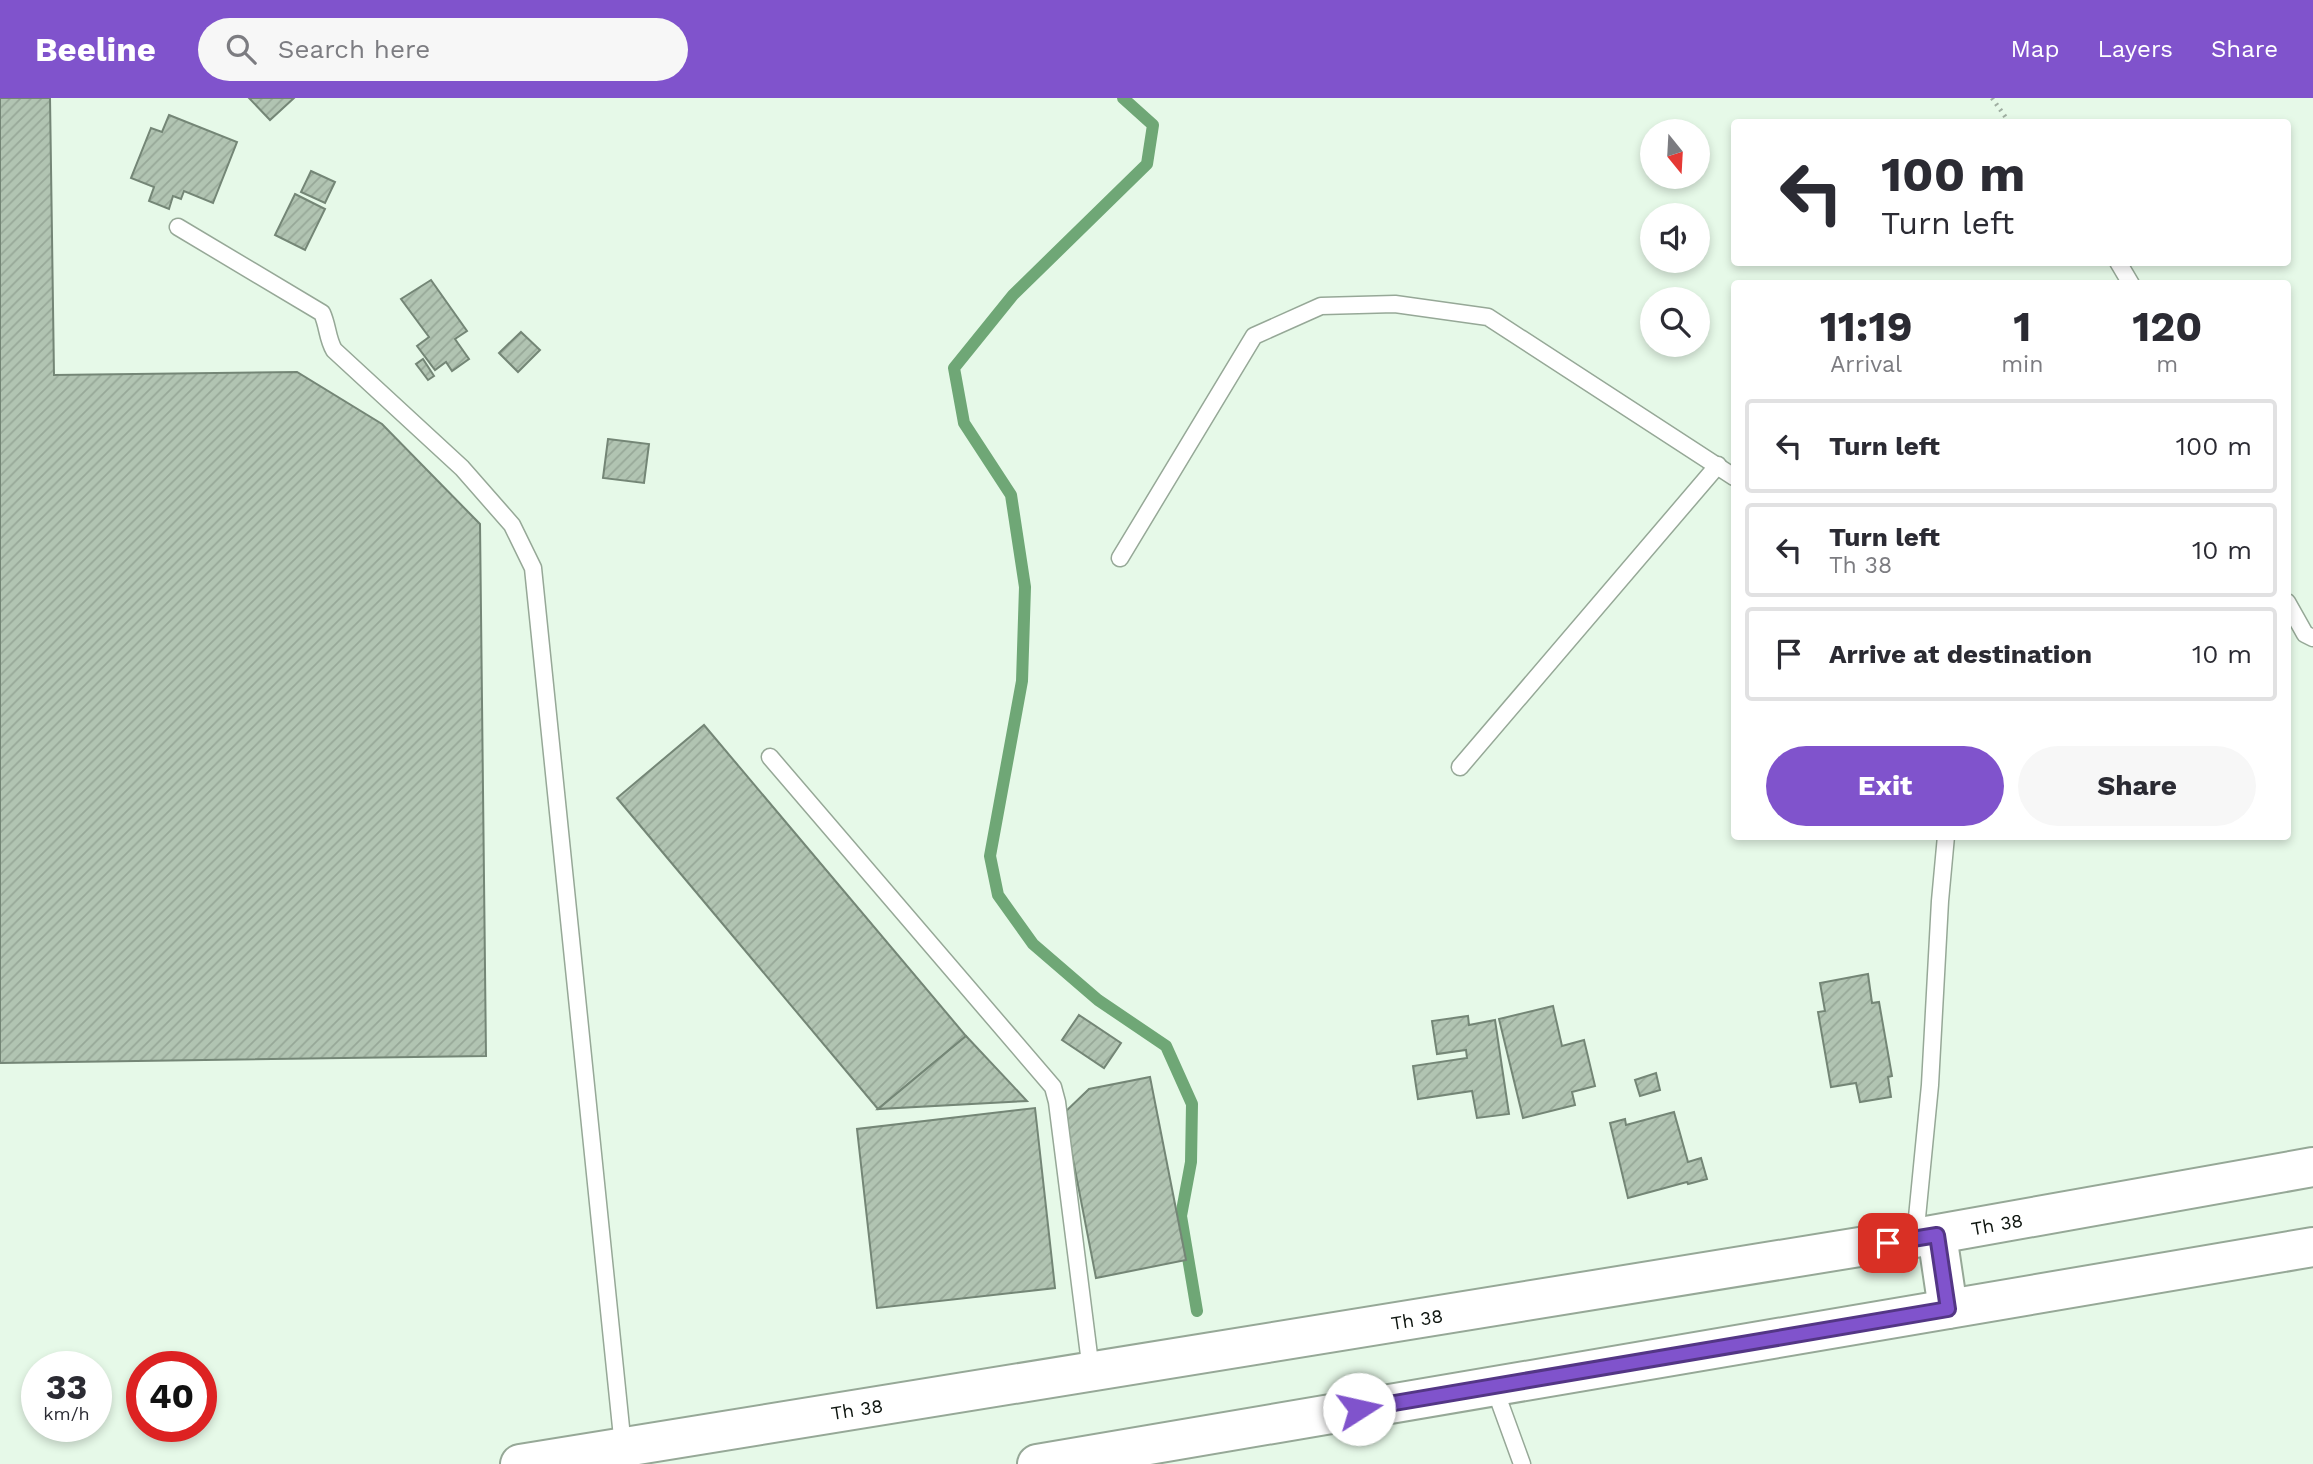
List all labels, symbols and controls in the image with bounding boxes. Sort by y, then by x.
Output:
search box [198,18,688,81]
text: Beeline [35,30,156,69]
icon: search [222,30,260,68]
text: Search here [278,34,430,64]
text: Map [2011,35,2059,63]
text: Layers [2097,35,2173,63]
text: Share [2211,35,2278,63]
north arrow [1640,119,1710,189]
map controls [1640,119,1710,357]
text: 100 m [1881,145,2025,203]
icon: left [1766,147,1857,238]
button: sound [1640,203,1710,273]
text: Turn left [1881,204,2014,242]
button: search [1640,287,1710,357]
text: 11:19 [1820,302,1913,351]
text: 1 [2013,302,2031,351]
text: 120 [2132,302,2202,351]
text: Arrival [1830,351,1902,378]
text: min [2001,351,2043,378]
text: m [2156,351,2178,378]
icon: left [1770,427,1808,465]
text: Turn left [1829,431,1940,461]
text: 100 m [2176,431,2252,461]
text: Turn left [1829,522,1940,552]
icon: left [1770,531,1808,569]
text: 10 m [2192,535,2252,565]
text: Th 38 [1829,552,1892,579]
icon: arrive [1770,635,1808,673]
text: Arrive at destination [1829,639,2092,669]
text: 10 m [2192,639,2252,669]
button: Exit [1766,746,2004,826]
button: Share [2018,746,2256,826]
street label: Th 38 [1969,1209,2025,1240]
pin [1858,1213,1918,1273]
icon: arrive [1869,1224,1907,1262]
street label: Th 38 [1390,1304,1445,1335]
speed limit sign: 40 [126,1351,217,1442]
text: 33 [46,1366,87,1408]
position arrow [1322,1372,1396,1446]
street label: Th 38 [830,1394,885,1425]
text: km/h [43,1403,90,1424]

